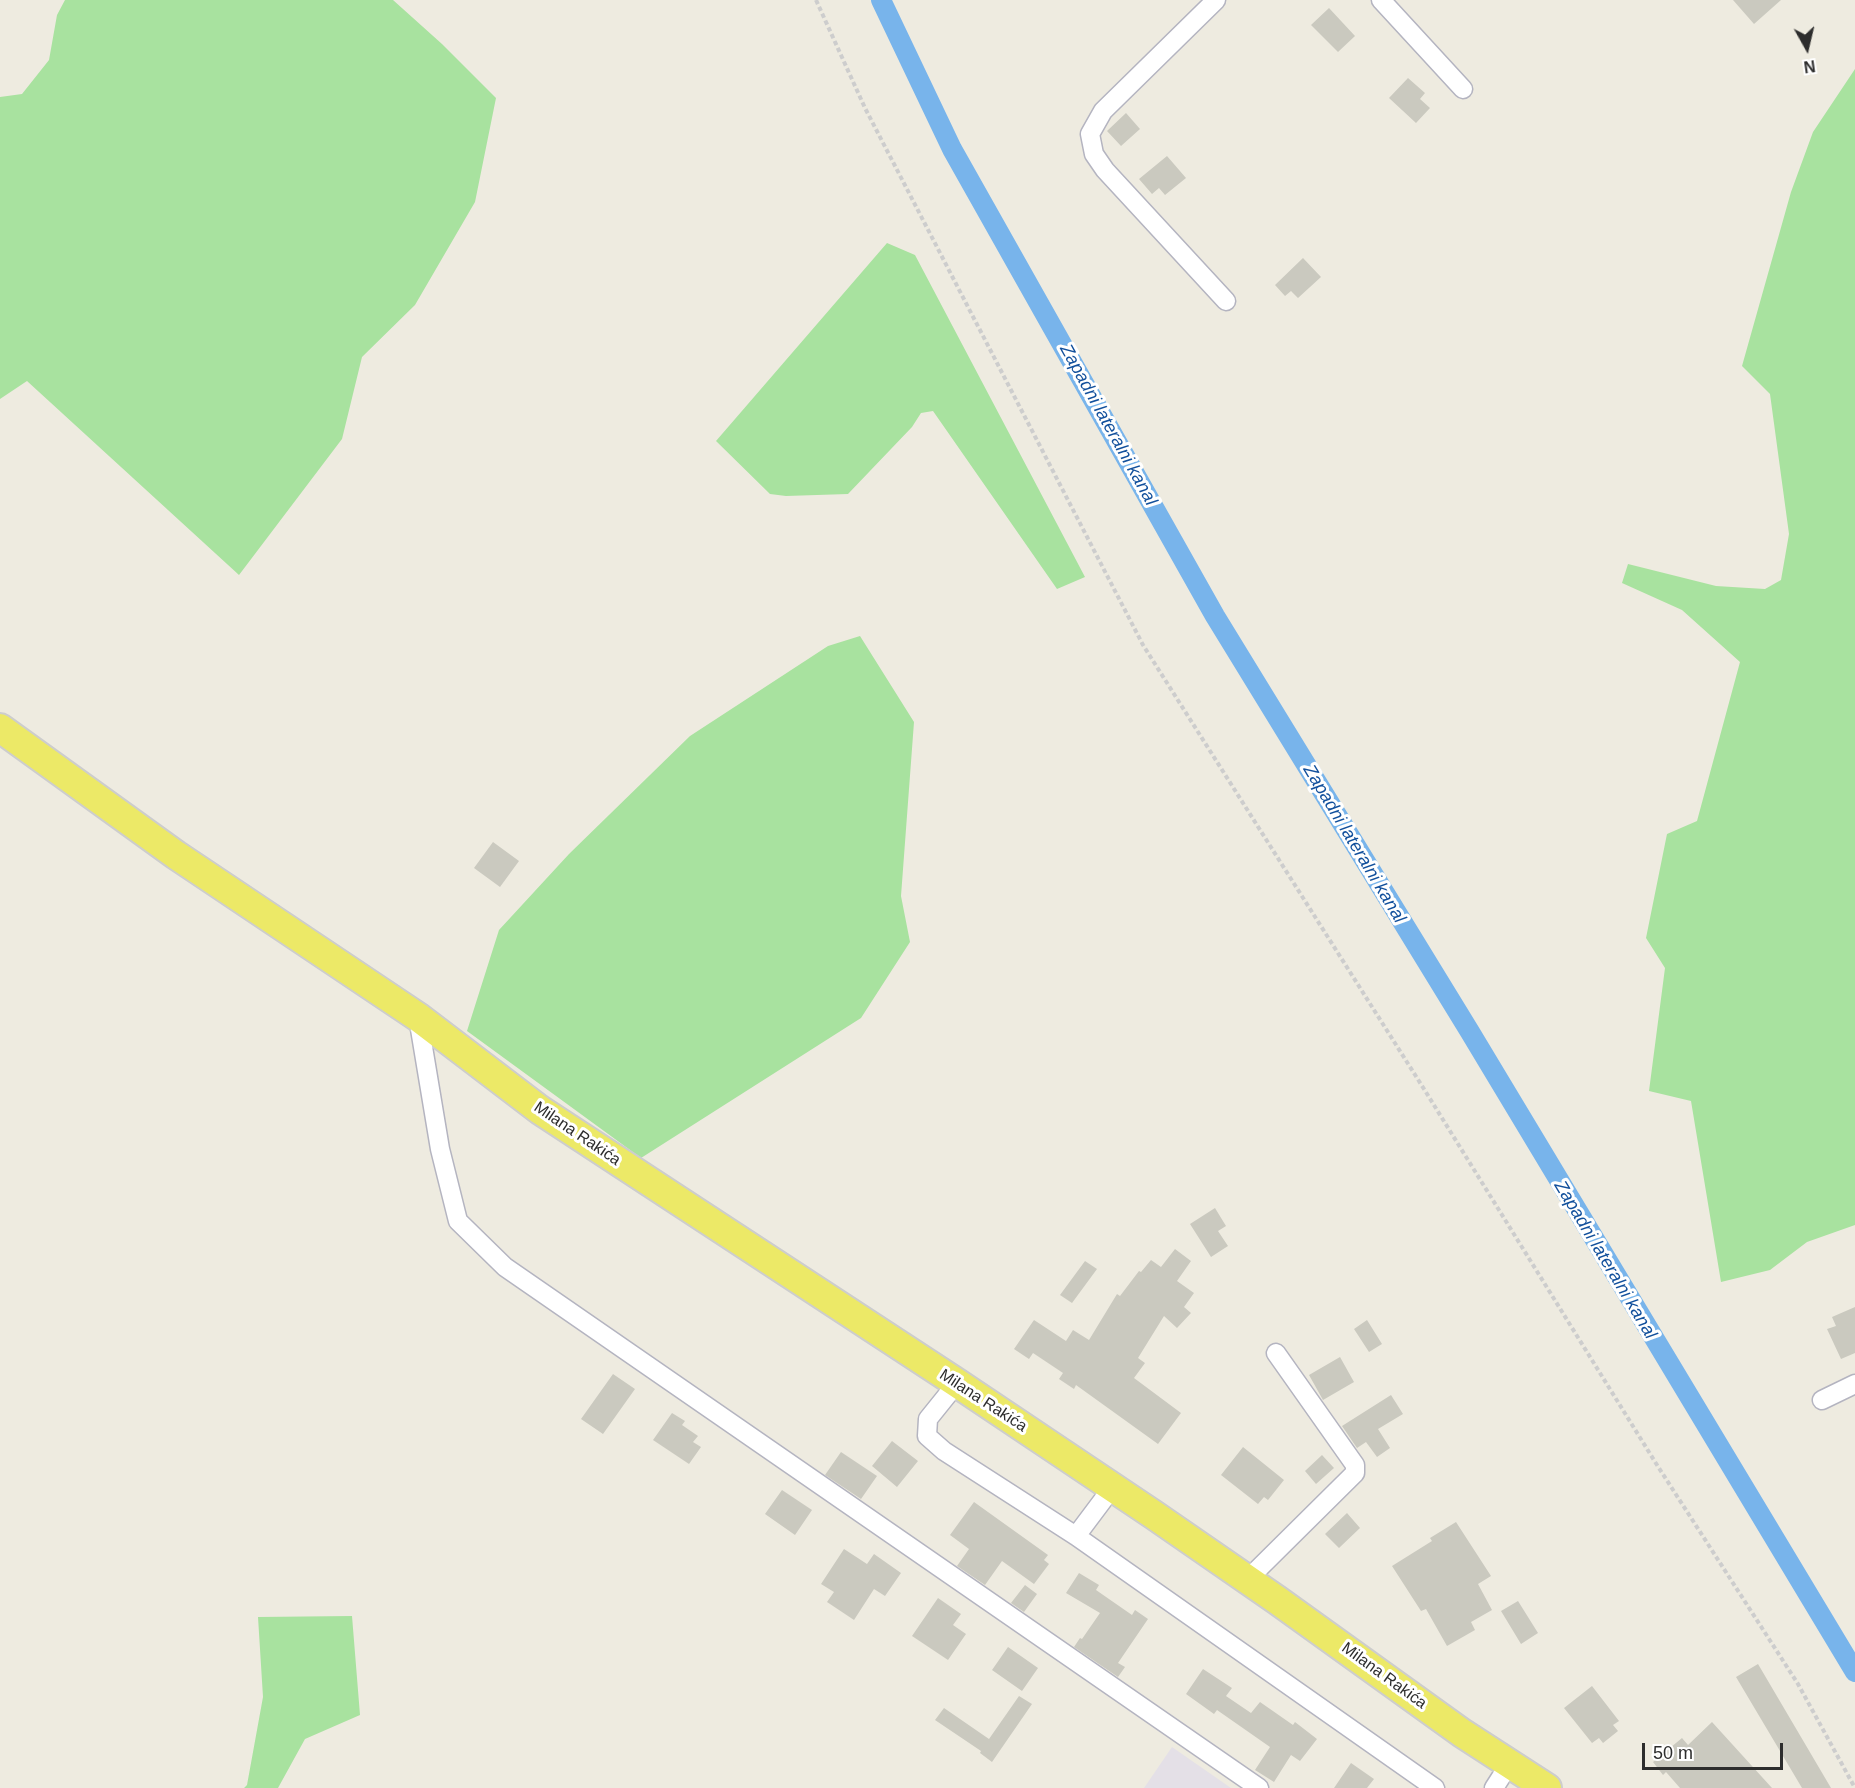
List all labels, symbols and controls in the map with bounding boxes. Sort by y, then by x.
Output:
north arrow [1777,18,1837,78]
text: N [1803,57,1816,76]
water label: Zapadni lateralni kanal [1055,341,1161,509]
water label: Zapadni lateralni kanal [1298,761,1410,927]
street label: Milana Rakića [530,1098,624,1170]
water label: Zapadni lateralni kanal [1549,1177,1661,1343]
street label: Milana Rakića [936,1366,1030,1436]
street label: Milana Rakića [1338,1639,1430,1713]
scale bar [1645,1731,1786,1769]
text: 50 m [1653,1743,1693,1763]

